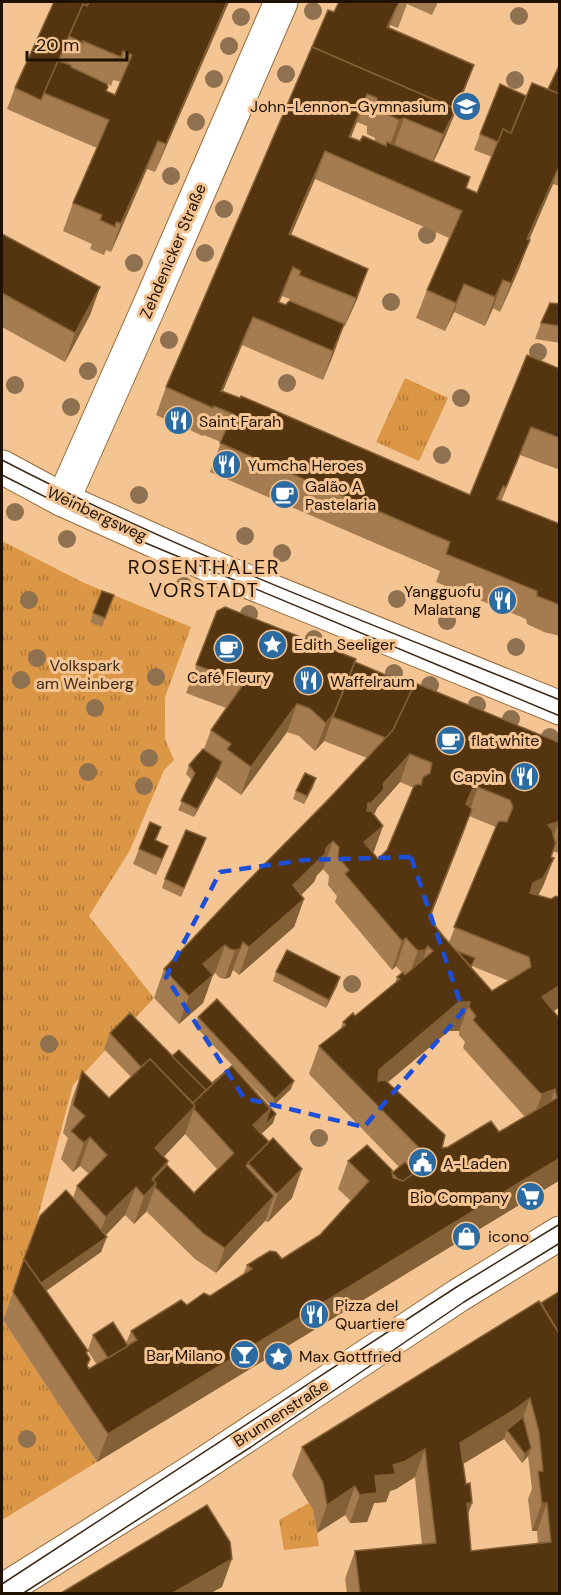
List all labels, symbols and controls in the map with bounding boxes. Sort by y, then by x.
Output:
scale bar [27,24,128,62]
text: 20 m [36,33,79,57]
school or university icon: John-Lennon-Gymnasium [451,90,483,122]
place label: John-Lennon-Gymnasium [250,96,446,117]
street label: Zehdenicker Straße [135,180,211,322]
restaurant icon: Saint Farah [162,405,194,437]
place label: Saint Farah [199,411,281,432]
restaurant icon: Yumcha Heroes [211,449,243,481]
place label: Yumcha Heroes [248,455,364,476]
place label: Galão A Pastelaria [305,476,376,515]
cafe icon: Galão A Pastelaria [268,479,300,511]
street label: Weinbergsweg [44,482,151,546]
district label: ROSENTHALER VORSTADT [128,554,280,603]
place label: Yangguofu Malatang [404,581,481,620]
restaurant icon: Yangguofu Malatang [486,584,518,616]
place icon: Edith Seeliger [257,628,289,660]
cafe icon: Café Fleury [213,633,245,665]
place label: Edith Seeliger [294,634,395,655]
park label: Volkspark am Weinberg [36,655,134,694]
restaurant icon: Waffelraum [293,665,325,697]
place label: Café Fleury [187,667,271,688]
place label: Waffelraum [330,671,415,692]
cafe icon: flat white [434,724,466,756]
place label: flat white [471,730,539,751]
restaurant icon: Capvin [509,760,541,792]
place label: Capvin [453,766,504,787]
public building icon: A-Laden [406,1147,438,1179]
place label: A-Laden [443,1153,507,1174]
supermarket icon: Bio Company [514,1181,546,1213]
place label: Bio Company [410,1187,509,1208]
shop icon: icono [451,1220,483,1252]
place label: icono [488,1226,529,1247]
place label: Pizza del Quartiere [335,1295,405,1334]
restaurant icon: Pizza del Quartiere [298,1298,330,1330]
bar icon: Bar Milano [228,1339,260,1371]
place icon: Max Gottfried [262,1340,294,1372]
place label: Bar Milano [146,1345,223,1366]
place label: Max Gottfried [299,1346,402,1367]
street label: Brunnenstraße [229,1374,333,1452]

